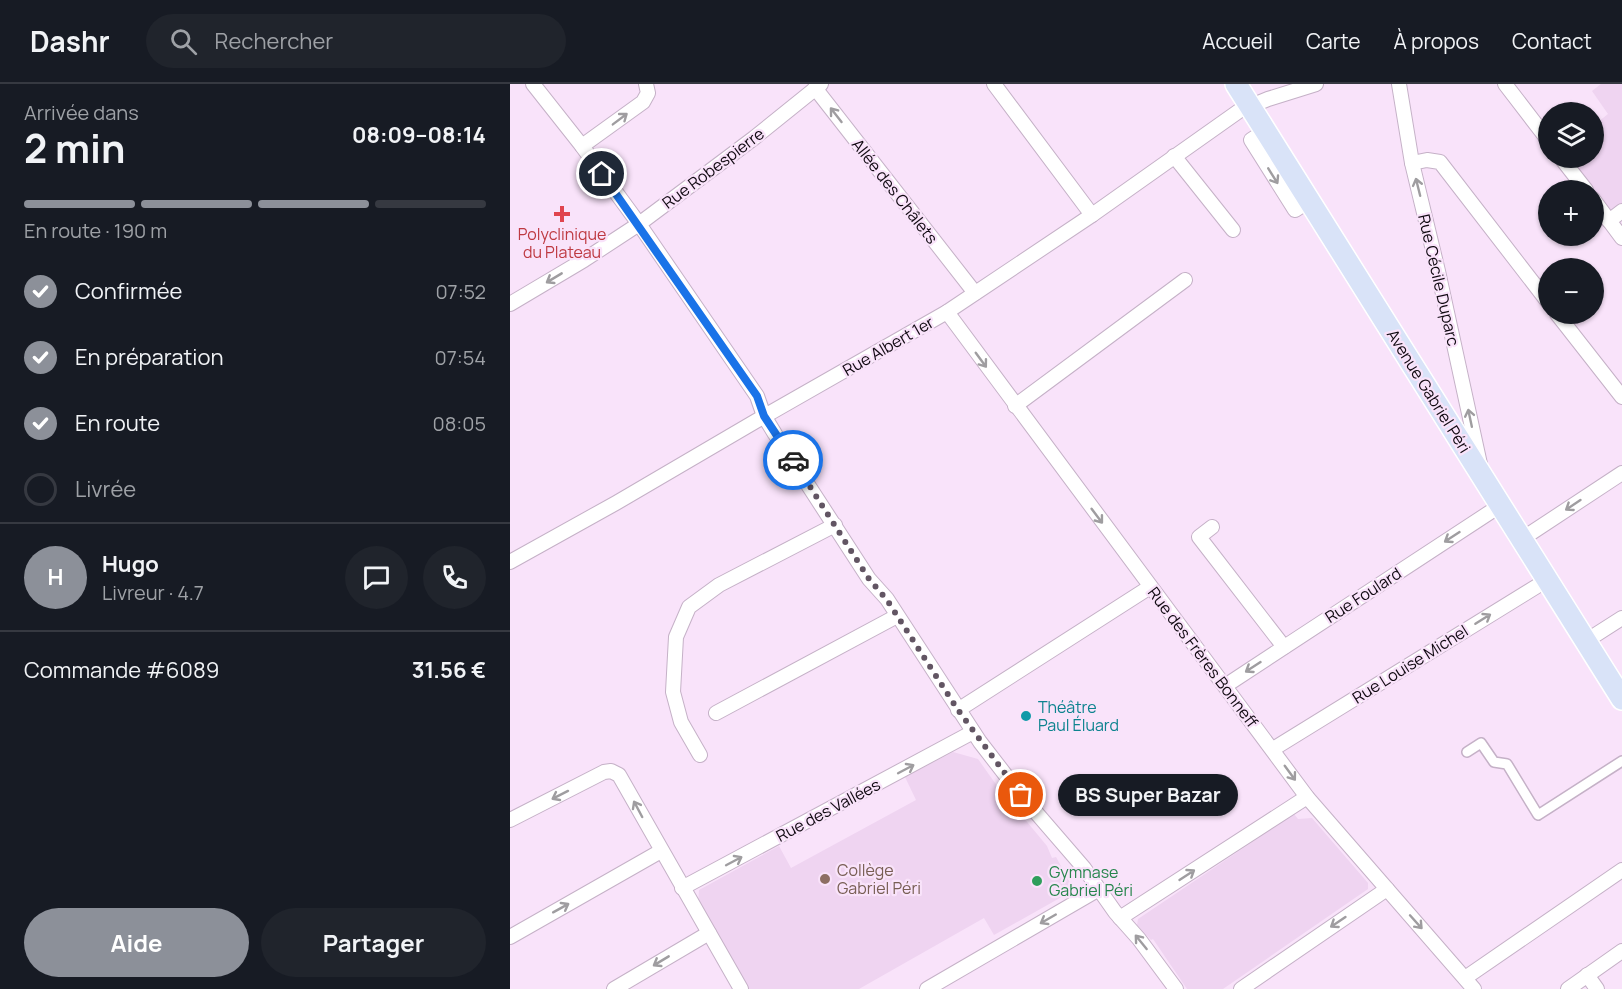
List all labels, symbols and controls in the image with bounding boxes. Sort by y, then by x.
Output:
search box [146,14,566,68]
text: Dashr [30,22,110,60]
icon: search [167,25,200,58]
text: Rechercher [215,26,333,56]
text: Accueil [1202,27,1273,55]
text: Carte [1306,27,1360,55]
text: À propos [1393,27,1479,55]
text: Contact [1512,27,1592,55]
text: Arrivée dans [24,99,139,126]
map controls [1538,102,1604,324]
button: layers [1538,102,1604,168]
one-way arrow [829,107,842,123]
one-way arrow [612,112,628,125]
text: 08:09–08:14 [352,120,486,150]
text: 2 min [24,121,125,175]
street label: Rue Robespierre [658,122,768,214]
street label: Allée des Châlets [847,134,943,248]
pin [576,148,627,199]
icon: home [585,157,618,190]
one-way arrow [1268,167,1280,184]
one-way arrow [1412,178,1423,197]
button: + [1538,180,1604,246]
marker: Polyclinique du Plateau [553,205,571,223]
street label: Rue Cécile Duparc [1413,212,1465,348]
text: En route · 190 m [24,217,167,244]
place label: Polyclinique du Plateau [518,223,606,263]
button: − [1538,258,1604,324]
one-way arrow [546,272,563,284]
icon: check [24,275,57,308]
text: Confirmée [75,276,182,306]
text: 07:52 [435,278,486,305]
street label: Rue Albert 1er [839,311,938,381]
street label: Avenue Gabriel Péri [1382,325,1476,457]
icon: check [24,341,57,374]
text: En préparation [75,342,223,372]
text: 07:54 [434,344,486,371]
one-way arrow [975,351,988,367]
icon: check [24,407,57,440]
text: En route [75,408,160,438]
one-way arrow [1464,409,1475,428]
text: 08:05 [432,410,486,437]
courier [763,430,823,490]
icon: car [777,444,810,477]
text: Livrée [75,474,136,504]
one-way arrow [1566,499,1582,511]
one-way arrow [1091,508,1104,524]
one-way arrow [1444,531,1461,543]
button: chat [345,546,408,609]
button: phone [423,546,486,609]
text: Hugo [102,549,159,579]
text: H [48,562,63,592]
street label: Rue Foulard [1321,562,1405,628]
text: Livreur · 4.7 [102,579,204,606]
street label: Rue des Frères Bonneff [1143,582,1263,732]
one-way arrow [1475,613,1492,626]
street label: Rue Louise Michel [1348,620,1472,708]
text: Commande #6089 [24,655,219,685]
text: 31.56 € [412,655,486,685]
one-way arrow [1245,660,1262,673]
place label: Théâtre Paul Éluard [1038,696,1119,736]
marker: Théâtre Paul Éluard [1019,709,1033,723]
one-way arrow [897,763,914,775]
one-way arrow [1284,765,1296,781]
pin [995,769,1046,820]
street label: Rue des Vallées [772,773,884,847]
callout: BS Super Bazar [1057,774,1237,816]
icon: bag [1004,778,1037,811]
text: BS Super Bazar [1075,781,1221,808]
one-way arrow [552,790,570,801]
one-way arrow [632,801,644,818]
one-way arrow [725,855,742,867]
place label: Collège Gabriel Péri [837,859,921,899]
place label: Gymnase Gabriel Péri [1049,861,1133,901]
one-way arrow [1178,869,1194,881]
marker: Collège Gabriel Péri [818,872,832,886]
marker: Gymnase Gabriel Péri [1030,874,1044,888]
one-way arrow [552,902,569,914]
button: Aide [24,908,249,977]
button: Partager [261,908,486,977]
one-way arrow [1040,914,1057,926]
one-way arrow [1409,914,1423,929]
one-way arrow [1331,916,1347,928]
one-way arrow [1134,934,1147,950]
one-way arrow [653,956,670,968]

